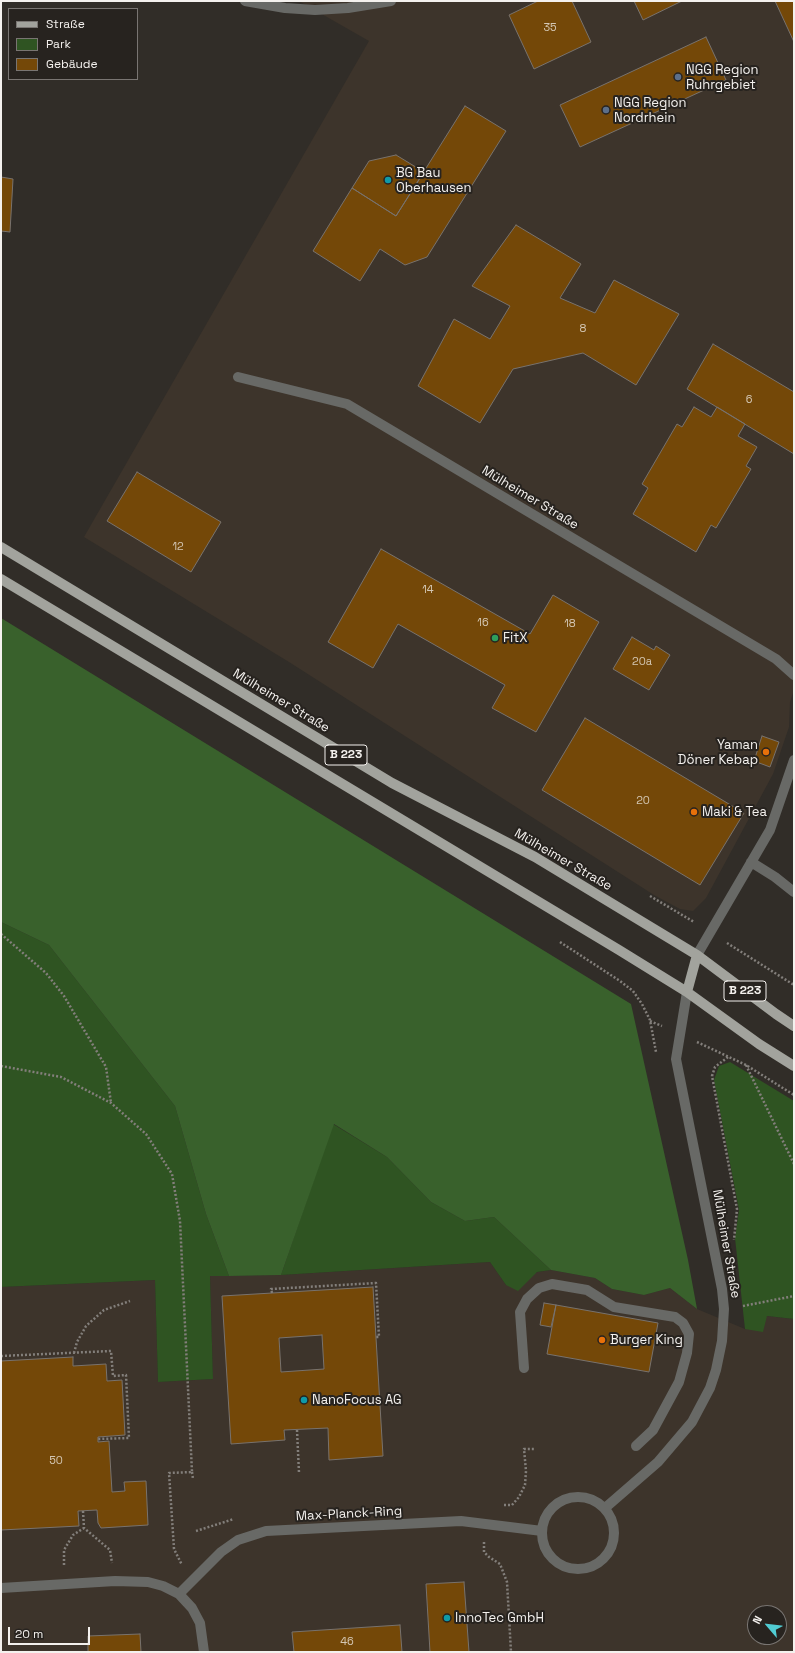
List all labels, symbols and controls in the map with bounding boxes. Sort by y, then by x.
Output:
legend [8,8,138,80]
text: Straße [46,16,85,32]
house number: 35 [543,21,557,35]
text: Park [46,36,71,52]
text: Gebäude [46,56,98,72]
place label: NGG Region Ruhrgebiet [686,62,759,93]
marker: NGG Region Ruhrgebiet [673,72,683,82]
place label: NGG Region Nordrhein [614,95,687,126]
marker: NGG Region Nordrhein [601,105,611,115]
place label: BG Bau Oberhausen [396,165,471,196]
marker: BG Bau Oberhausen [383,175,393,185]
house number: 8 [580,322,586,336]
house number: 6 [746,393,752,407]
street label: Mülheimer Straße [479,463,581,533]
house number: 12 [172,540,184,554]
house number: 14 [422,583,434,597]
house number: 16 [477,616,489,630]
house number: 18 [564,617,576,631]
place label: FitX [503,630,527,646]
marker: FitX [490,633,500,643]
house number: 20a [632,655,652,669]
street label: Mülheimer Straße [230,666,332,736]
place label: Yaman Döner Kebap [678,737,758,768]
road number: B 223 [325,745,367,765]
marker: Yaman Döner Kebap [761,747,771,757]
house number: 20 [636,794,650,808]
place label: Maki & Tea [702,804,767,820]
marker: Maki & Tea [689,807,699,817]
street label: Mülheimer Straße [511,826,615,894]
road number: B 223 [724,981,766,1001]
street label: Mülheimer Straße [709,1188,743,1300]
place label: Burger King [610,1332,683,1348]
marker: Burger King [597,1335,607,1345]
place label: NanoFocus AG [312,1392,402,1408]
marker: NanoFocus AG [299,1395,309,1405]
house number: 50 [49,1454,63,1468]
street label: Max-Planck-Ring [296,1503,402,1525]
north arrow [747,1605,787,1645]
place label: InnoTec GmbH [455,1610,544,1626]
marker: InnoTec GmbH [442,1613,452,1623]
text: N [749,1613,765,1626]
scale bar [10,1619,92,1645]
text: 20 m [15,1626,43,1642]
house number: 46 [340,1635,354,1649]

